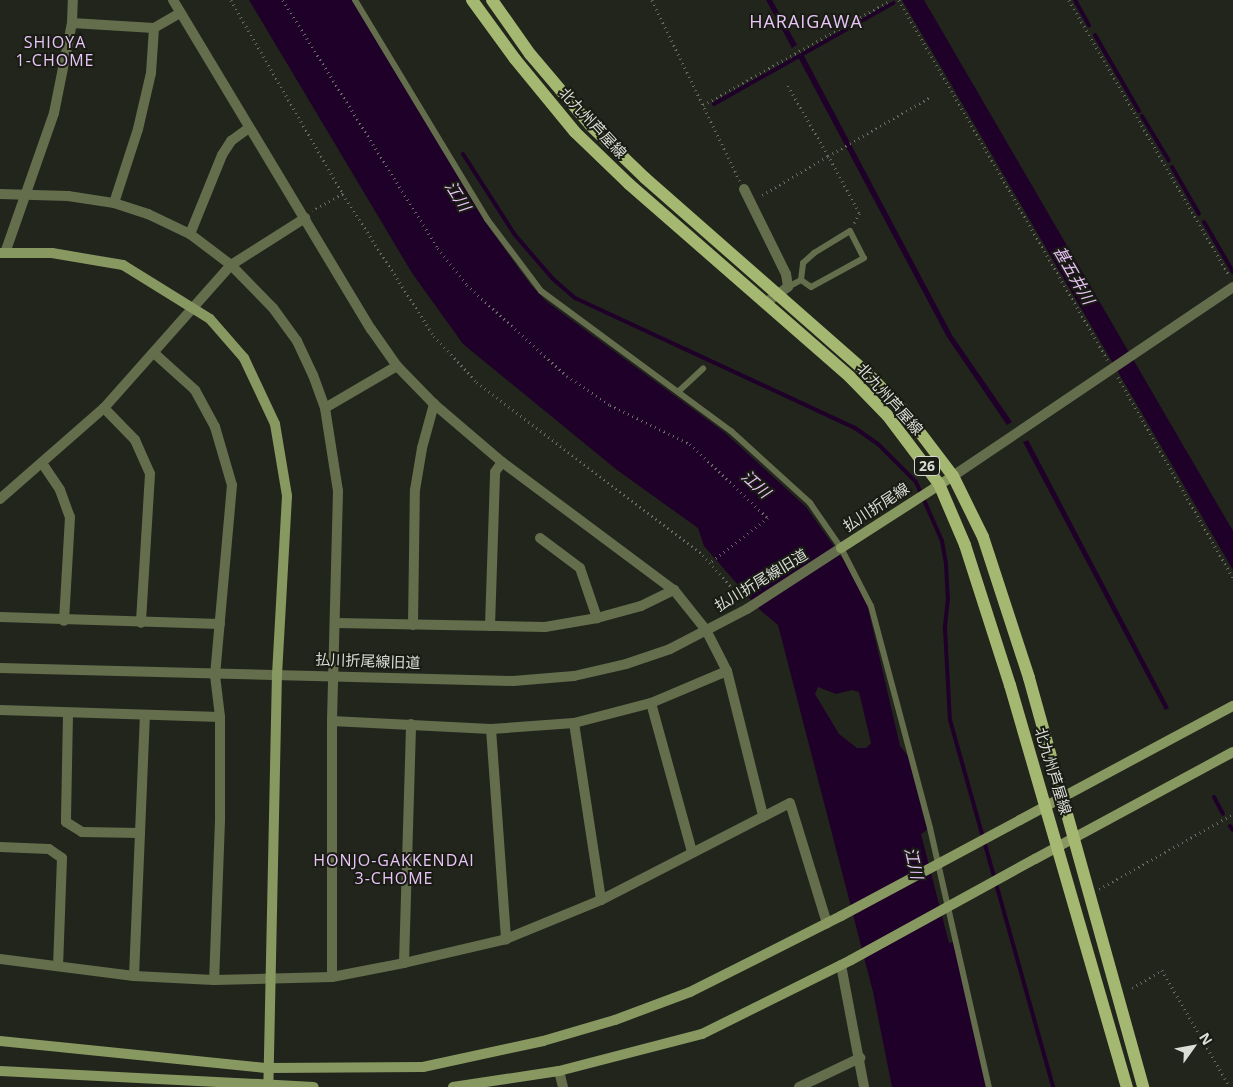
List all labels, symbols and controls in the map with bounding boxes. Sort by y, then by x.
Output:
district label: HARAIGAWA [748,10,864,32]
district label: SHIOYA 1-CHOME [15,32,95,70]
street label: 北九州芦屋線 [556,84,630,162]
water label: 江川 [441,177,475,215]
water label: 甚五井川 [1050,242,1098,308]
street label: 北九州芦屋線 [853,360,927,438]
road number: 26 [913,454,941,478]
water label: 江川 [738,466,774,502]
street label: 払川折尾線 [840,479,912,535]
street label: 払川折尾線旧道 [711,545,811,615]
street label: 払川折尾線旧道 [315,650,421,672]
street label: 北九州芦屋線 [1031,725,1075,817]
water label: 江川 [901,845,927,881]
district label: HONJO-GAKKENDAI 3-CHOME [311,850,477,888]
north arrow [1168,1022,1218,1072]
text: N [1195,1029,1217,1049]

